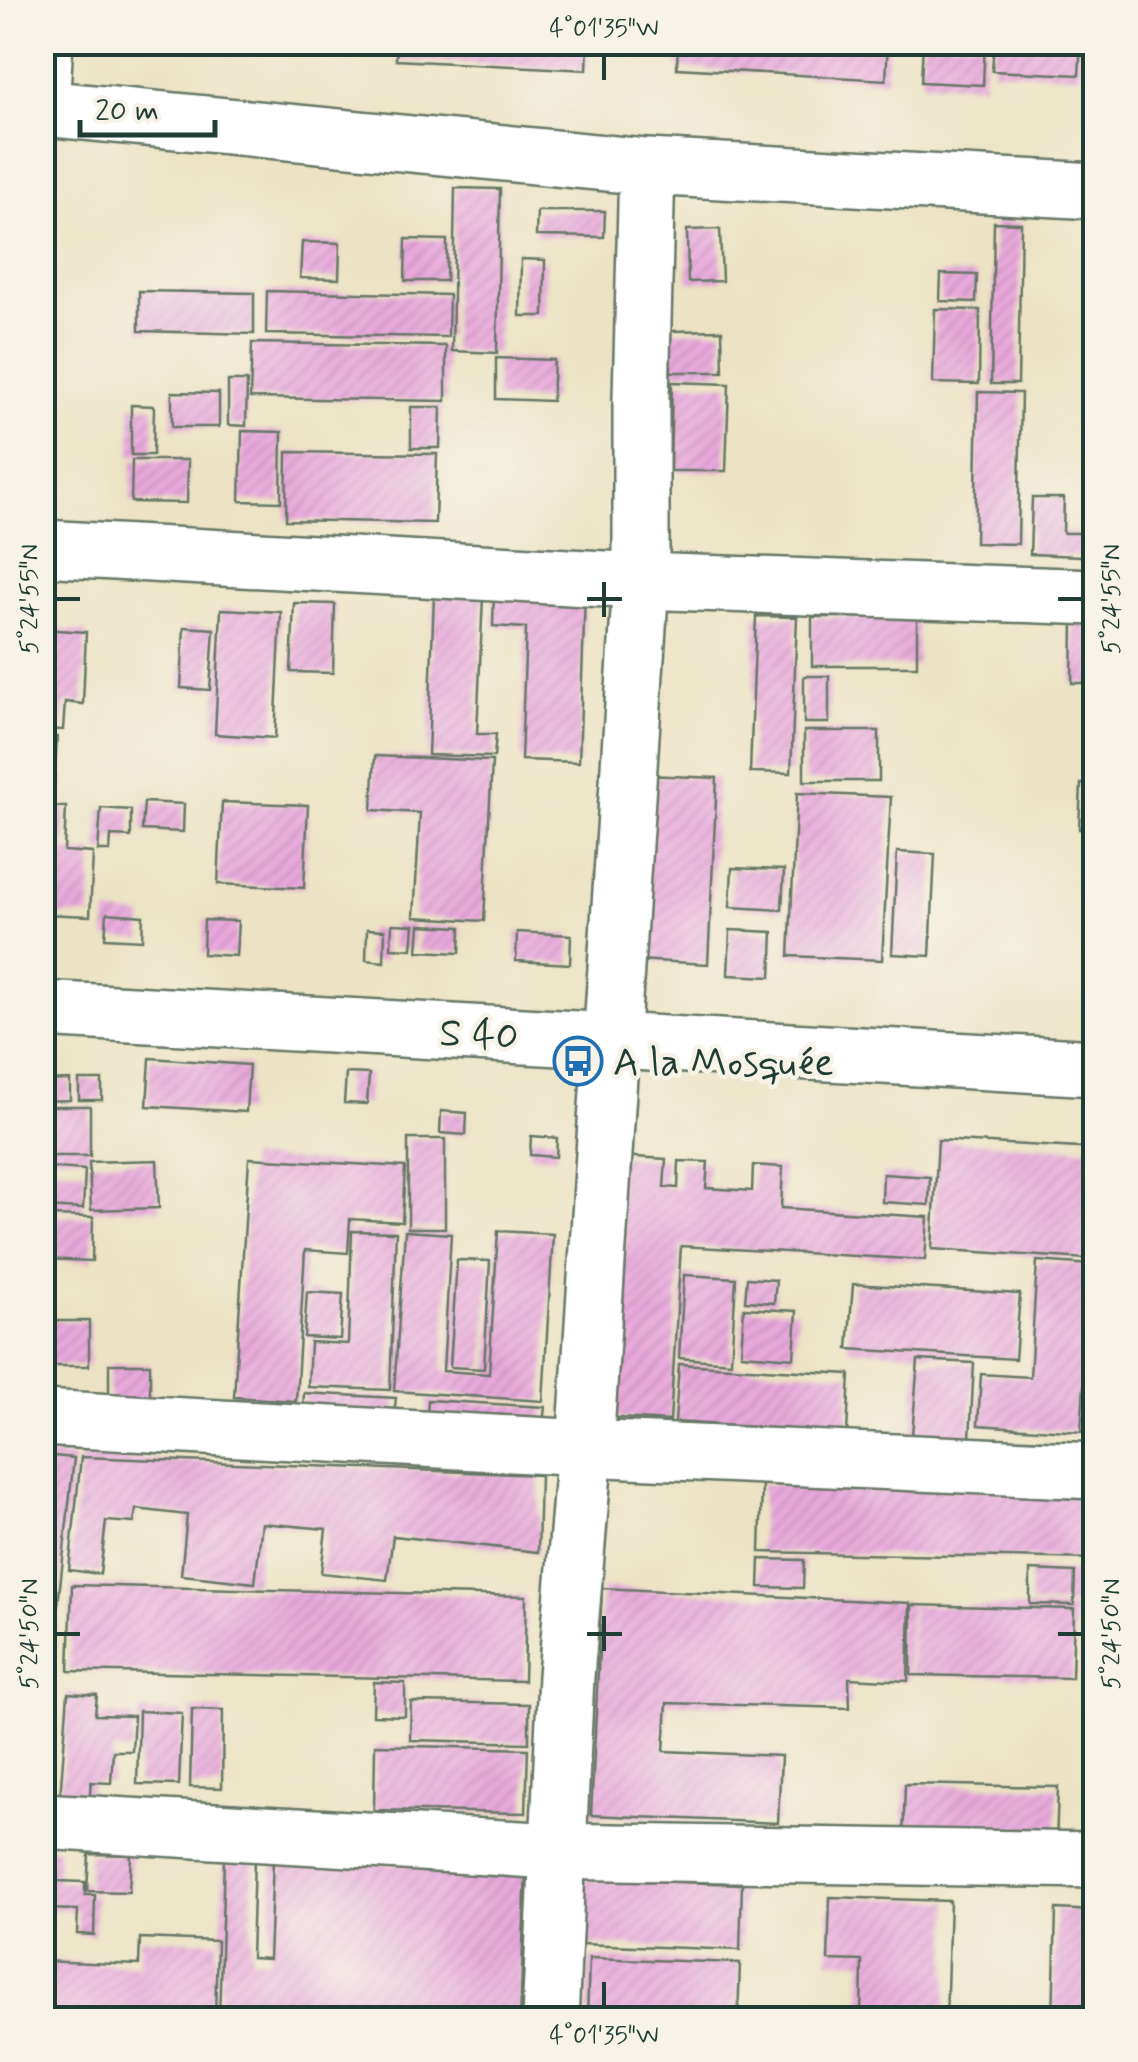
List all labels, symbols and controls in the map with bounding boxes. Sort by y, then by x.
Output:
text: 4°01'35"W [549,13,659,46]
scale bar [80,75,215,137]
text: 20 m [95,92,159,131]
text: 5°24'55"N [14,544,47,654]
text: 5°24'55"N [1096,544,1129,654]
street label: S 40 [438,1008,520,1064]
bus stop icon: A la Mosquée [552,1035,604,1087]
place label: A la Mosquée [613,1038,834,1090]
text: 5°24'50"N [14,1578,47,1690]
text: 5°24'50"N [1096,1578,1129,1690]
text: 4°01'35"W [549,2020,659,2053]

